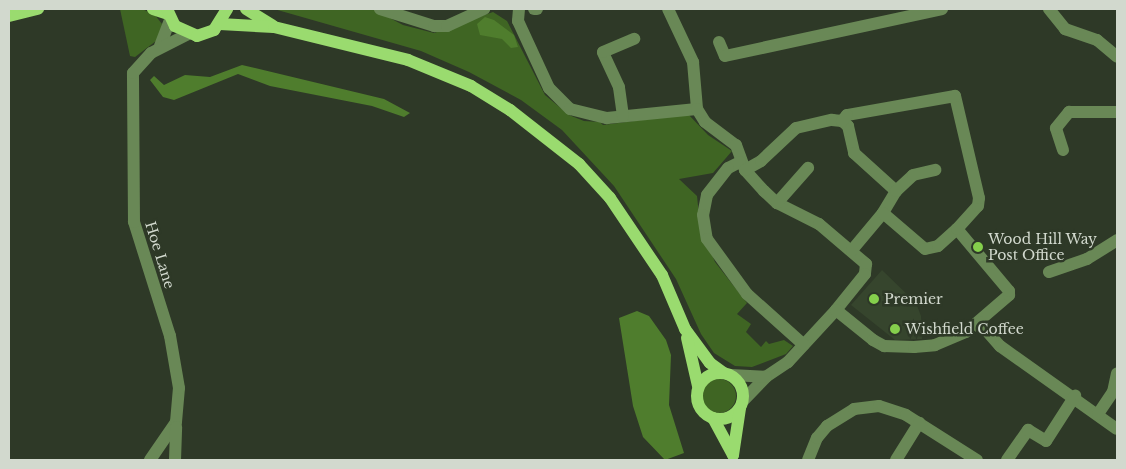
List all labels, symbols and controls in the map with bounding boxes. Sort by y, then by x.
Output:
street label: Hoe Lane [142,219,178,291]
place label: Wood Hill Way Post Office [988,231,1098,264]
marker: Wood Hill Way Post Office [972,241,984,253]
place label: Premier [884,291,943,307]
marker: Premier [868,293,880,305]
place label: Wishfield Coffee [905,321,1024,337]
marker: Wishfield Coffee [889,323,901,335]

